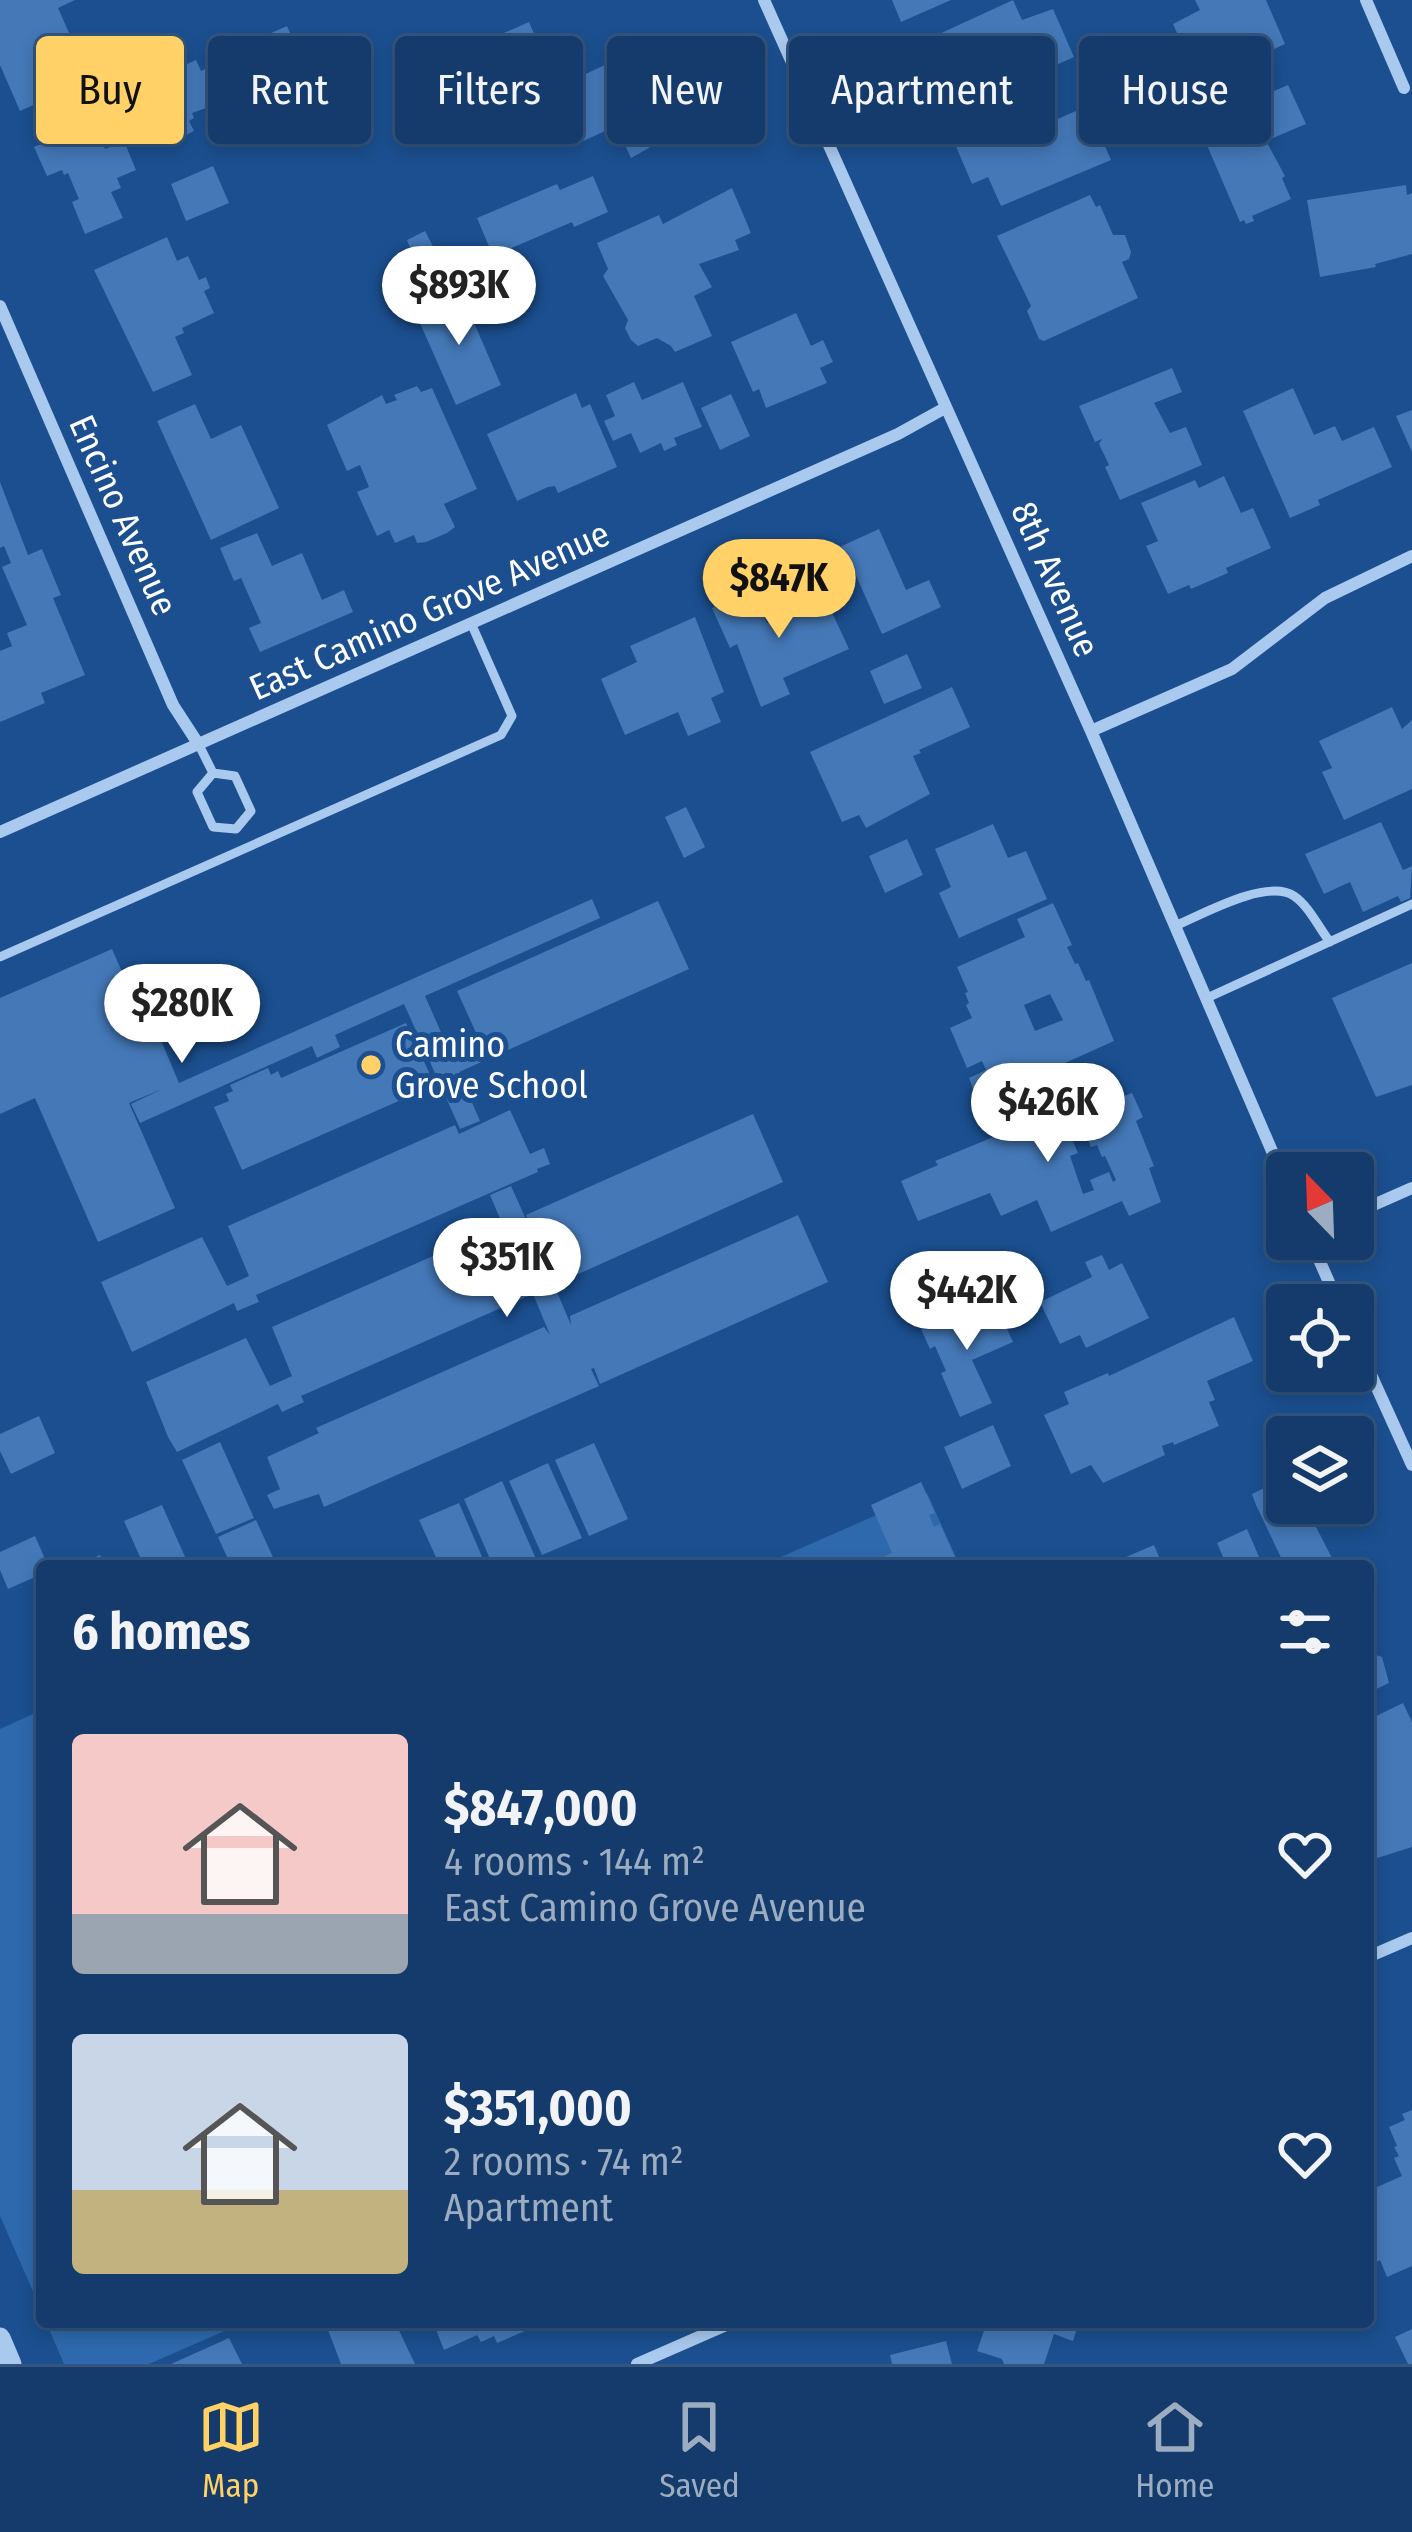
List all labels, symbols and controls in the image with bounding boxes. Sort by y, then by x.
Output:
chip: Buy [36,36,184,144]
chip: Rent [208,36,371,144]
chip: Filters [395,36,583,144]
chip: New [607,36,765,144]
chip: Apartment [789,36,1055,144]
chip: House [1079,36,1271,144]
pin: $893K [375,246,543,348]
text: $893K [409,262,509,308]
street label: Encino Avenue [59,408,187,622]
street label: 8th Avenue [1001,495,1109,664]
street label: East Camino Grove Avenue [243,512,616,710]
pin: $847K [695,539,863,641]
text: $847K [730,555,828,601]
pin: $280K [98,964,266,1066]
text: $280K [131,980,233,1026]
place label: Camino Grove School [395,1023,588,1108]
marker: Camino Grove School [358,1052,384,1078]
pin: $426K [964,1063,1132,1165]
text: $426K [998,1079,1098,1125]
north arrow [1266,1152,1374,1260]
map controls [1266,1152,1374,1524]
pin: $351K [423,1218,591,1320]
text: $351K [460,1234,554,1280]
pin: $442K [883,1251,1051,1353]
text: $442K [917,1267,1017,1313]
button: locate [1266,1284,1374,1392]
button: layers [1266,1416,1374,1524]
icon: filters [1272,1599,1338,1665]
text: 6 homes [72,1601,250,1663]
text: $847,000 [444,1777,638,1839]
icon: home [168,1782,312,1926]
icon: heart [1272,1821,1338,1887]
text: 4 rooms · 144 m² [444,1839,705,1885]
text: East Camino Grove Avenue [444,1885,866,1931]
text: $351,000 [444,2077,632,2139]
icon: home [168,2082,312,2226]
icon: heart [1272,2121,1338,2187]
text: 2 rooms · 74 m² [444,2139,684,2185]
text: Apartment [444,2185,613,2231]
tab: Map [198,2394,264,2506]
tab: Saved [659,2394,740,2506]
tab: Home [1135,2394,1214,2506]

